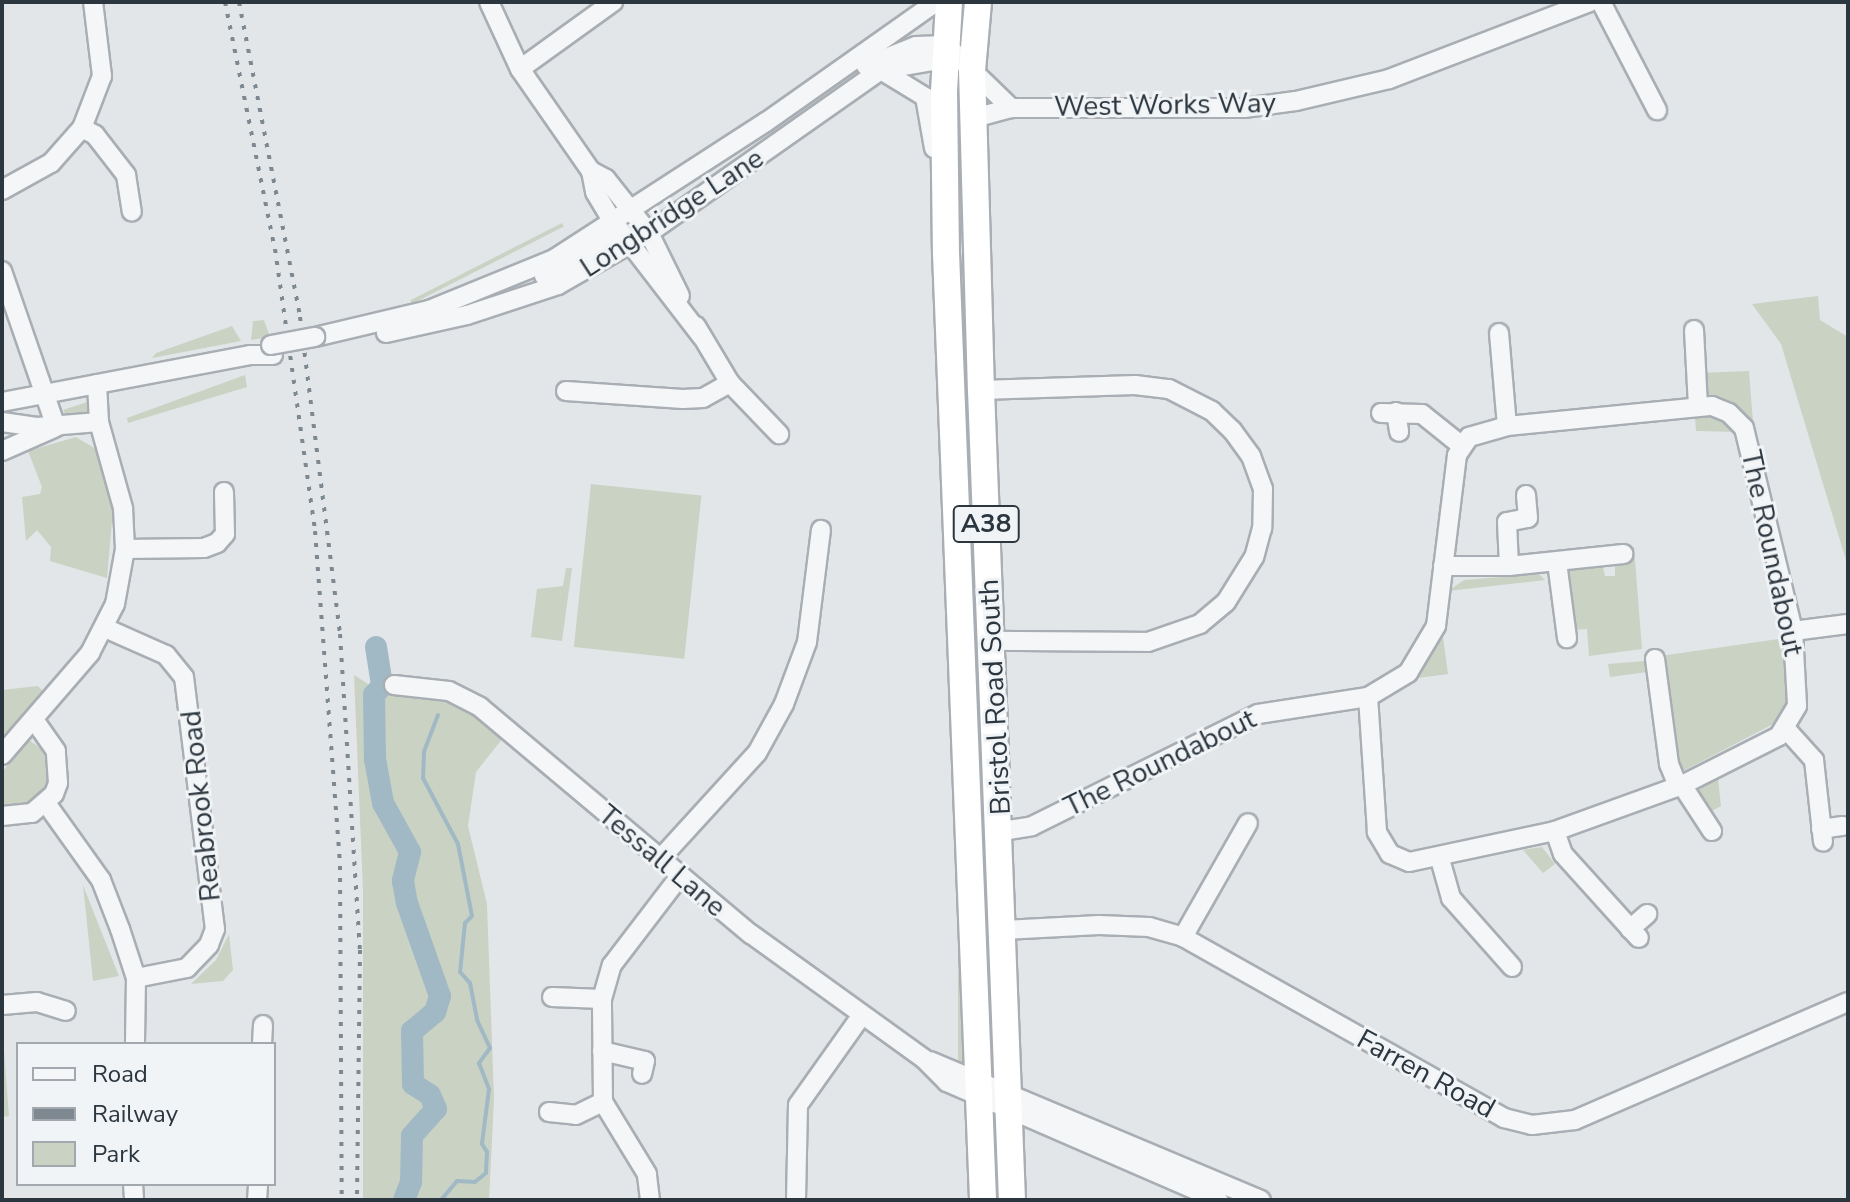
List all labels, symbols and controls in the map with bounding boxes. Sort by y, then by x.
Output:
street label: West Works Way [1054,86,1276,124]
street label: Longbridge Lane [574,141,770,285]
street label: The Roundabout [1734,447,1810,659]
road number: A38 [952,502,1020,546]
street label: Bristol Road South [972,578,1018,816]
street label: The Roundabout [1059,702,1261,824]
street label: Reabrook Road [174,709,228,903]
street label: Tessall Lane [591,798,733,924]
street label: Farren Road [1351,1022,1501,1126]
legend [16,1042,276,1186]
text: Road [92,1058,148,1090]
text: Railway [92,1098,178,1130]
text: Park [92,1138,140,1170]

